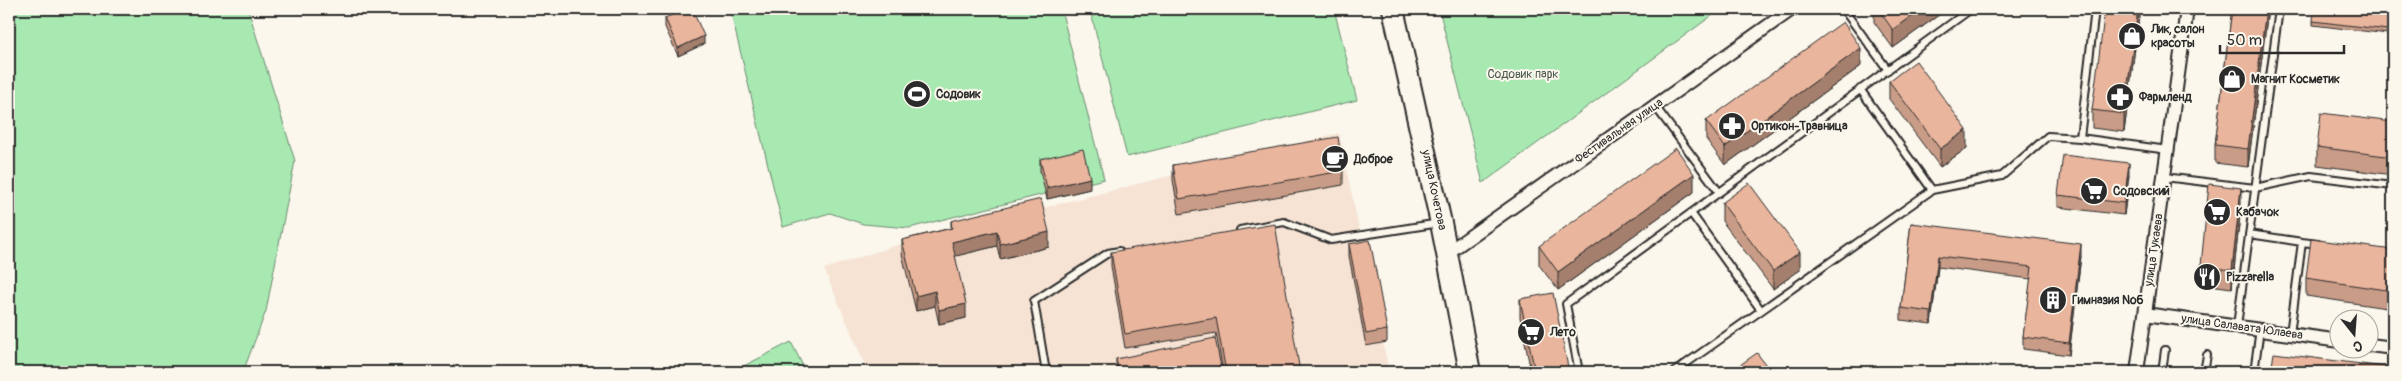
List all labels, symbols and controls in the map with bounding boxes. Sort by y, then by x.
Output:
shop icon: Лик, салон красоты [2117,21,2147,51]
place label: Лик, салон красоты [2150,22,2205,51]
scale bar [2220,22,2343,54]
text: 50 m [2227,31,2262,50]
shop icon: Магнит Косметик [2217,64,2247,94]
park label: Содовик парк [1487,67,1559,82]
place label: Магнит Косметик [2251,72,2341,87]
sports icon: Содовик [902,79,932,109]
pharmacy icon: Фармленд [2105,82,2135,112]
place label: Содовик [936,87,982,102]
place label: Фармленд [2138,90,2192,105]
street label: Фестивальная улица [1572,95,1666,167]
pharmacy icon: Ортикон-Травница [1717,111,1747,141]
place label: Ортикон-Травница [1751,119,1848,134]
cafe icon: Доброе [1320,144,1350,174]
street label: улица Кочетова [1418,147,1450,232]
place label: Доброе [1353,152,1394,167]
supermarket icon: Содовский [2079,176,2109,206]
place label: Содовский [2113,184,2170,199]
supermarket icon: Кабачок [2202,197,2232,227]
place label: Кабачок [2236,205,2280,220]
street label: улица Тукаева [2141,212,2167,288]
restaurant icon: Pizzarella [2192,262,2222,292]
place label: Pizzarella [2226,270,2275,285]
building icon: Гимназия №6 [2038,285,2068,315]
place label: Гимназия №6 [2072,293,2143,308]
north arrow [2330,308,2380,358]
street label: улица Салавата Юлаева [2179,311,2304,343]
supermarket icon: Лето [1516,317,1546,347]
place label: Лето [1549,325,1576,340]
text: С [2351,337,2364,355]

